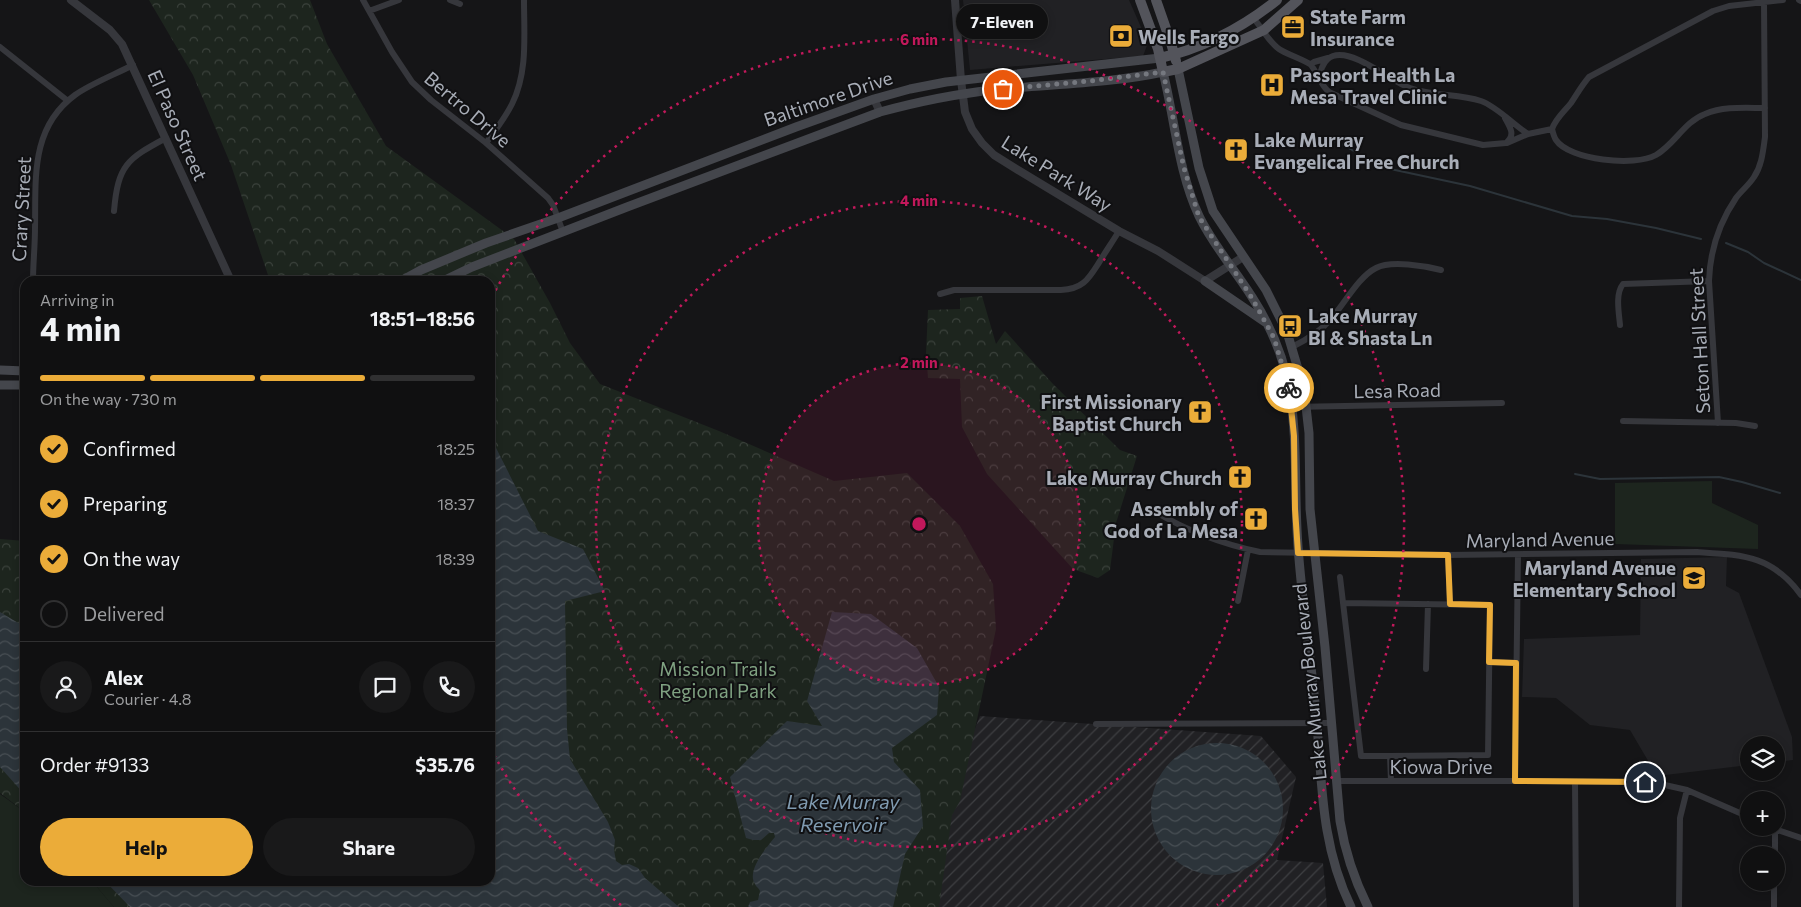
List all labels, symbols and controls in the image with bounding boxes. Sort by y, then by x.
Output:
callout: 7-Eleven [957,4,1049,39]
place label: State Farm Insurance [1310,5,1406,50]
text: 7-Eleven [970,12,1034,31]
office icon: State Farm Insurance [1280,14,1306,40]
bank icon: Wells Fargo [1108,23,1134,49]
place label: Wells Fargo [1138,25,1239,48]
text: 6 min [900,30,938,48]
place label: Passport Health La Mesa Travel Clinic [1290,63,1455,108]
street label: Baltimore Drive [761,65,895,131]
street label: El Paso Street [143,66,213,184]
street label: Bertro Drive [420,66,516,152]
pin [982,68,1024,110]
hospital icon: Passport Health La Mesa Travel Clinic [1259,72,1285,98]
icon: bag [989,75,1017,103]
place label: Lake Murray Evangelical Free Church [1254,128,1459,173]
street label: Lake Park Way [998,130,1117,216]
church icon: Lake Murray Evangelical Free Church [1223,137,1249,163]
street label: Crary Street [7,156,35,262]
text: 4 min [900,191,938,209]
street label: Seton Hall Street [1684,267,1714,414]
text: Arriving in [40,290,114,309]
place label: Lake Murray Bl & Shasta Ln [1308,304,1432,349]
text: 18:51–18:56 [370,307,475,330]
text: 4 min [40,308,121,348]
bus stop icon: Lake Murray Bl & Shasta Ln [1277,313,1303,339]
text: 2 min [900,353,938,371]
courier [1264,363,1314,413]
icon: bike [1275,374,1303,402]
street label: Lesa Road [1353,378,1441,402]
text: On the way · 730 m [40,389,177,408]
place label: First Missionary Baptist Church [1041,390,1183,435]
church icon: First Missionary Baptist Church [1187,399,1213,425]
icon: check [40,435,68,463]
text: Confirmed [83,437,176,460]
text: 18:25 [437,439,475,458]
church icon: Lake Murray Church [1227,464,1253,490]
place label: Lake Murray Church [1046,466,1222,489]
icon: check [40,490,68,518]
text: Preparing [83,492,167,515]
text: 18:37 [437,494,475,513]
place label: Assembly of God of La Mesa [1104,497,1238,542]
church icon: Assembly of God of La Mesa [1243,506,1269,532]
centre of rings [910,515,928,533]
street label: Maryland Avenue [1465,526,1615,552]
icon: check [40,545,68,573]
text: On the way [83,547,180,570]
text: 18:39 [436,549,475,568]
place label: Maryland Avenue Elementary School [1512,556,1676,601]
school or university icon: Maryland Avenue Elementary School [1681,565,1707,591]
street label: Lake Murray Boulevard [1287,582,1331,782]
text: Delivered [83,602,164,625]
park label: Mission Trails Regional Park [659,657,777,702]
button: person [40,661,92,713]
button: chat [359,661,411,713]
button: phone [423,661,475,713]
text: Alex [104,666,144,689]
text: Courier · 4.8 [104,689,191,708]
map controls [1740,736,1785,891]
button: layers [1740,736,1785,781]
text: Order #9133 [40,753,149,776]
text: $35.76 [415,753,475,776]
street label: Kiowa Drive [1389,755,1493,778]
pin [1624,761,1666,803]
icon: home [1631,768,1659,796]
water label: Lake Murray Reservoir [786,789,900,836]
button: + [1740,791,1785,836]
button: Help [40,818,253,876]
button: Share [263,818,475,876]
button: − [1740,846,1785,891]

